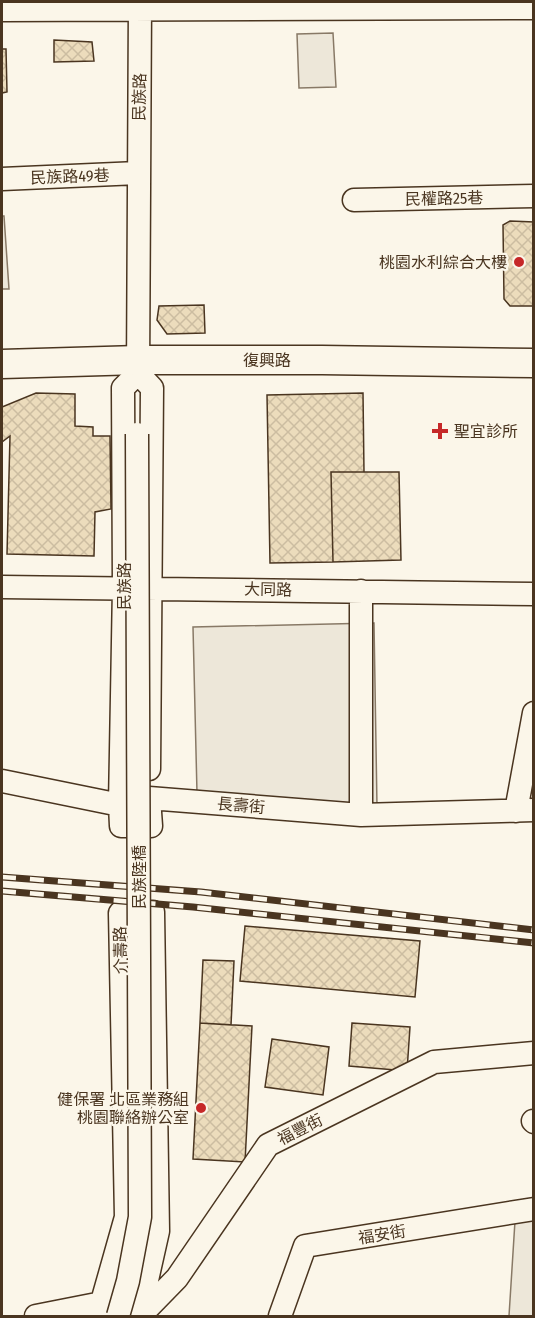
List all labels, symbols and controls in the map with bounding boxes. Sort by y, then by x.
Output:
street label: 民族路 [130,73,149,121]
street label: 民族路49巷 [30,166,110,187]
street label: 民權路25巷 [405,188,483,209]
place label: 桃園水利綜合大樓 [379,253,507,272]
marker: 桃園水利綜合大樓 [512,255,526,269]
street label: 復興路 [243,351,291,370]
marker: 聖宜診所 [431,422,449,440]
place label: 聖宜診所 [454,422,518,441]
street label: 民族路 [115,562,134,610]
street label: 大同路 [244,580,292,599]
street label: 長壽街 [216,794,266,817]
street label: 民族陸橋 [130,845,149,909]
street label: 介壽路 [111,926,130,974]
place label: 健保署 北區業務組 桃園聯絡辦公室 [57,1090,189,1127]
marker: 健保署 北區業務組 桃園聯絡辦公室 [194,1101,208,1115]
street label: 福豐街 [275,1110,326,1149]
street label: 福安街 [357,1221,407,1248]

